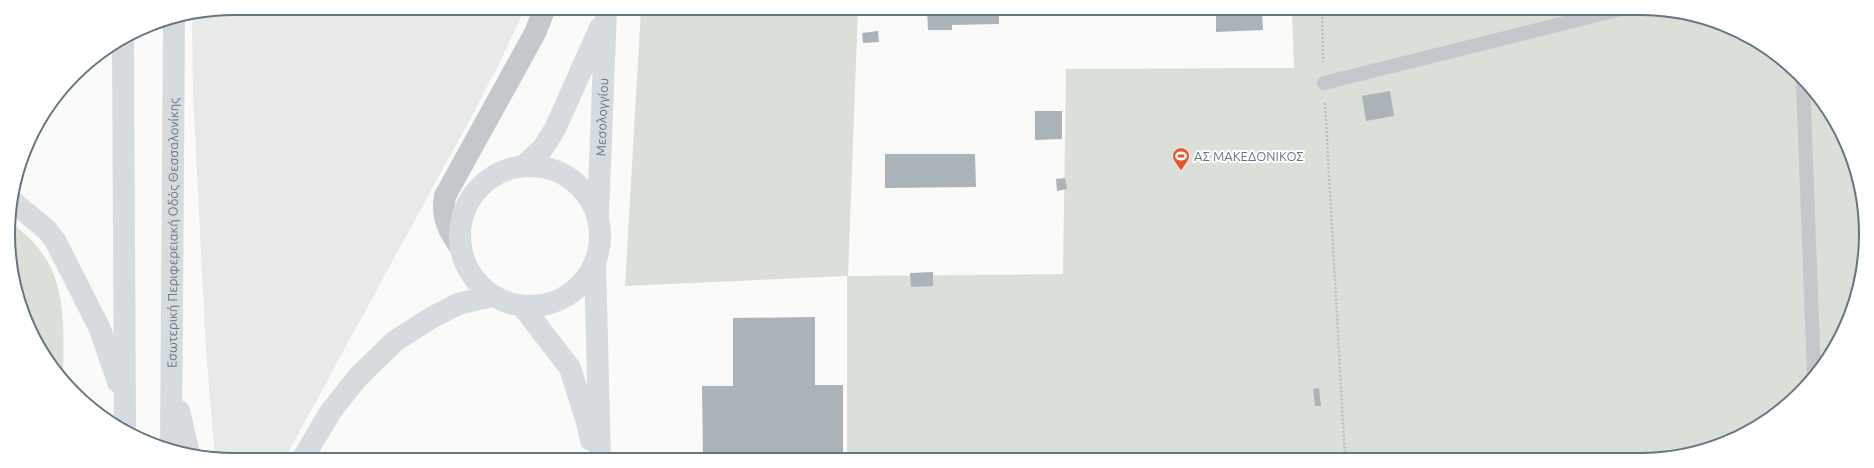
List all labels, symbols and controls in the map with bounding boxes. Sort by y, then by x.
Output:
street label: Μεσολογγίου [593,78,610,157]
street label: Εσωτερική Περιφερειακή Οδός Θεσσαλονίκης [165,98,181,368]
sports icon: ΑΣ ΜΑΚΕΔΟΝΙΚΟΣ [1171,146,1191,171]
place label: ΑΣ ΜΑΚΕΔΟΝΙΚΟΣ [1194,149,1304,163]

